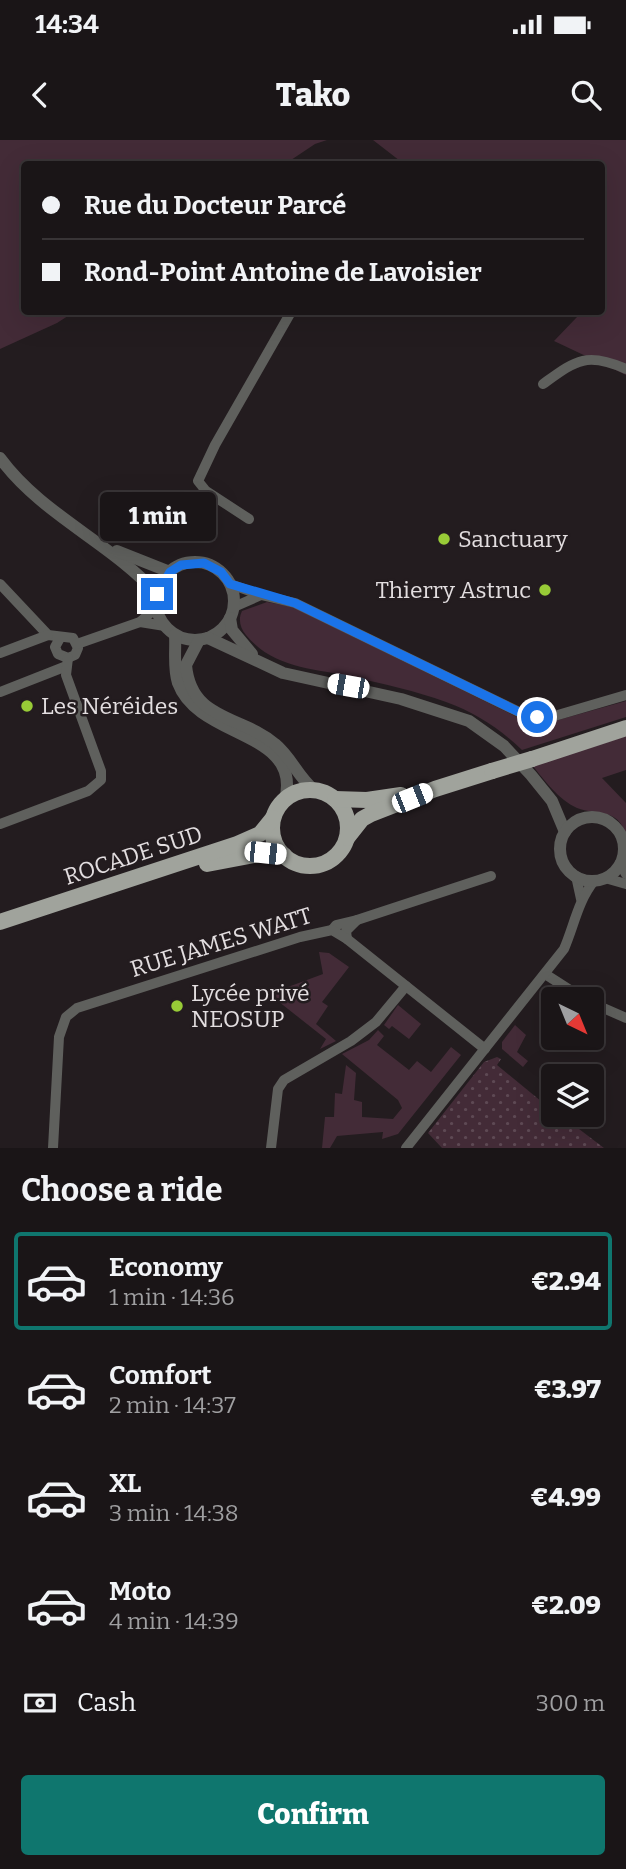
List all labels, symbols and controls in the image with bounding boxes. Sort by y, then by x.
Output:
text: 14:34 [35,9,99,40]
icon: back [21,76,59,114]
text: Tako [276,76,350,114]
icon: search [567,76,605,114]
text: Rue du Docteur Parcé [84,190,346,221]
text: Rond-Point Antoine de Lavoisier [84,257,482,288]
callout: 1 min [99,492,215,542]
text: 1 min [129,502,187,530]
place label: Sanctuary [458,525,569,553]
marker: Sanctuary [436,531,452,547]
place label: Thierry Astruc [376,576,531,604]
route end [141,578,173,610]
marker: Thierry Astruc [537,582,553,598]
car [326,672,371,700]
place label: Les Néréides [41,692,178,720]
marker: Les Néréides [19,698,35,714]
route start [521,701,553,733]
car [389,780,436,816]
street label: ROCADE SUD [60,819,206,891]
car [244,840,287,866]
street label: RUE JAMES WATT [127,901,315,983]
place label: Lycée privé NEOSUP [191,979,310,1033]
north arrow [541,987,604,1050]
map controls [541,987,604,1127]
marker: Lycée privé NEOSUP [169,998,185,1014]
button: layers [541,1064,604,1127]
text: Choose a ride [21,1171,222,1209]
icon: car [25,1250,88,1313]
text: Economy [109,1252,223,1283]
text: €2.94 [531,1266,601,1297]
text: 1 min · 14:36 [109,1283,235,1311]
icon: car [25,1358,88,1421]
text: Comfort [109,1360,212,1391]
text: €3.97 [534,1374,601,1405]
text: 2 min · 14:37 [109,1391,236,1419]
icon: car [25,1466,88,1529]
text: XL [109,1468,141,1499]
text: €4.99 [531,1482,601,1513]
text: 3 min · 14:38 [109,1499,239,1527]
icon: car [25,1574,88,1637]
text: Moto [109,1576,171,1607]
text: €2.09 [531,1590,601,1621]
text: 4 min · 14:39 [109,1607,239,1635]
icon: cash [21,1684,59,1722]
text: Cash [77,1687,136,1718]
text: 300 m [536,1689,605,1717]
button: Confirm [21,1775,605,1855]

